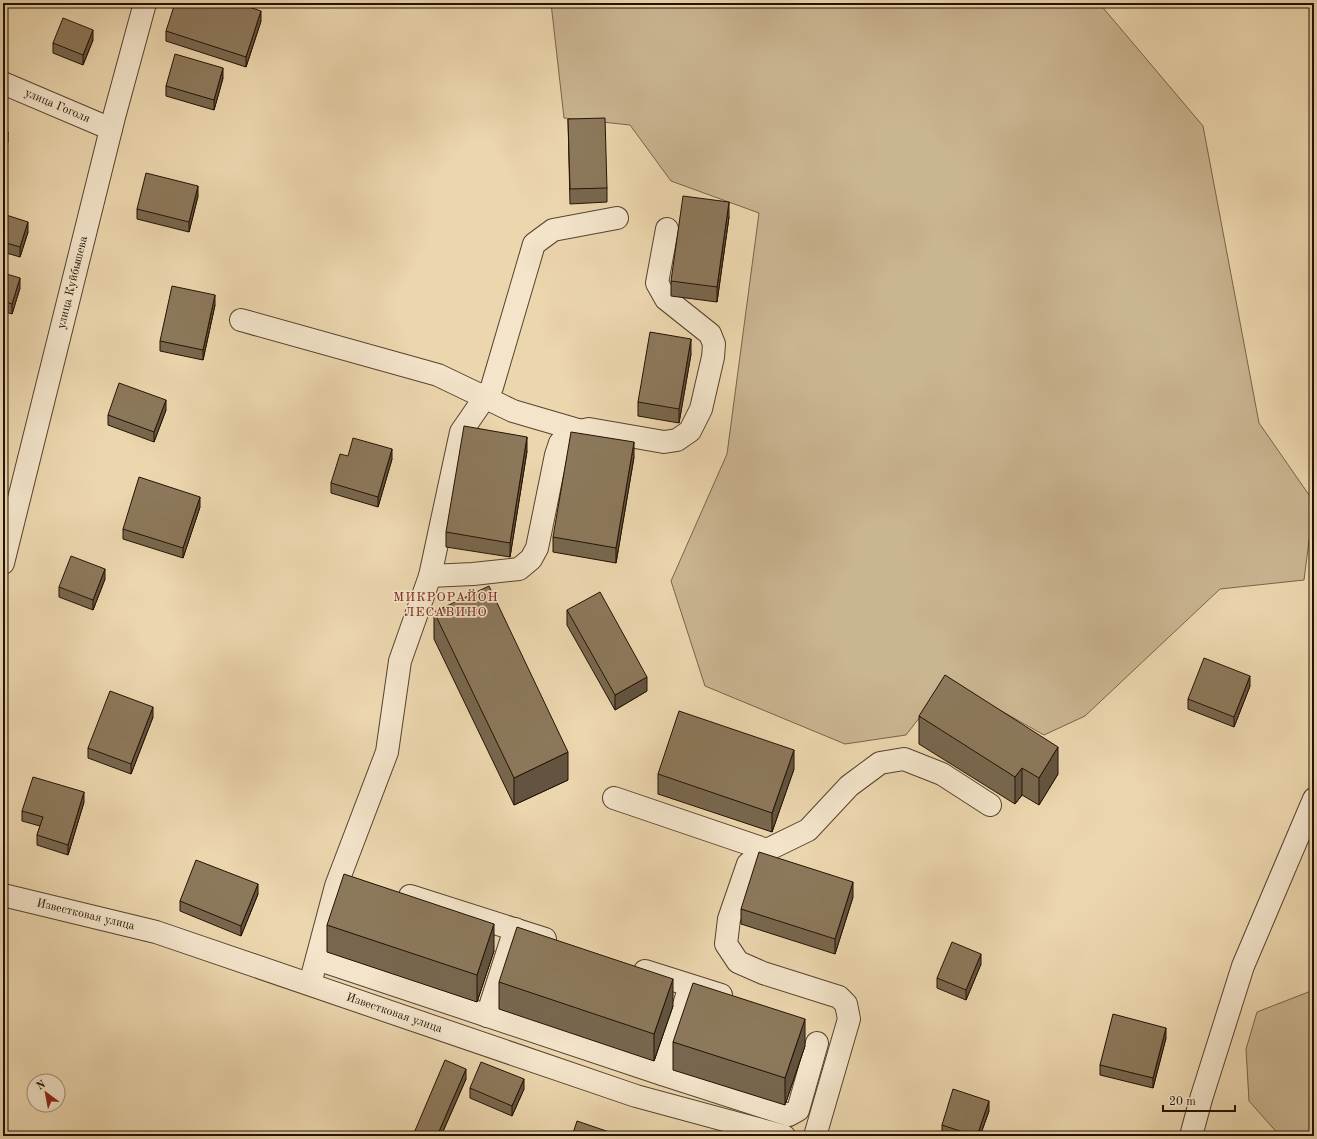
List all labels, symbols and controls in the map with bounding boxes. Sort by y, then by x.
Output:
street label: улица Гоголя [23,87,92,125]
street label: улица Куйбышева [55,235,90,330]
district label: МИКРОРАЙОН ЛЕСАВИНО [393,589,499,619]
street label: Известковая улица [35,897,136,933]
street label: Известковая улица [344,991,444,1035]
north arrow [26,1073,66,1113]
text: N [35,1079,48,1093]
scale bar [1163,1087,1235,1113]
text: 20 m [1169,1096,1196,1108]

